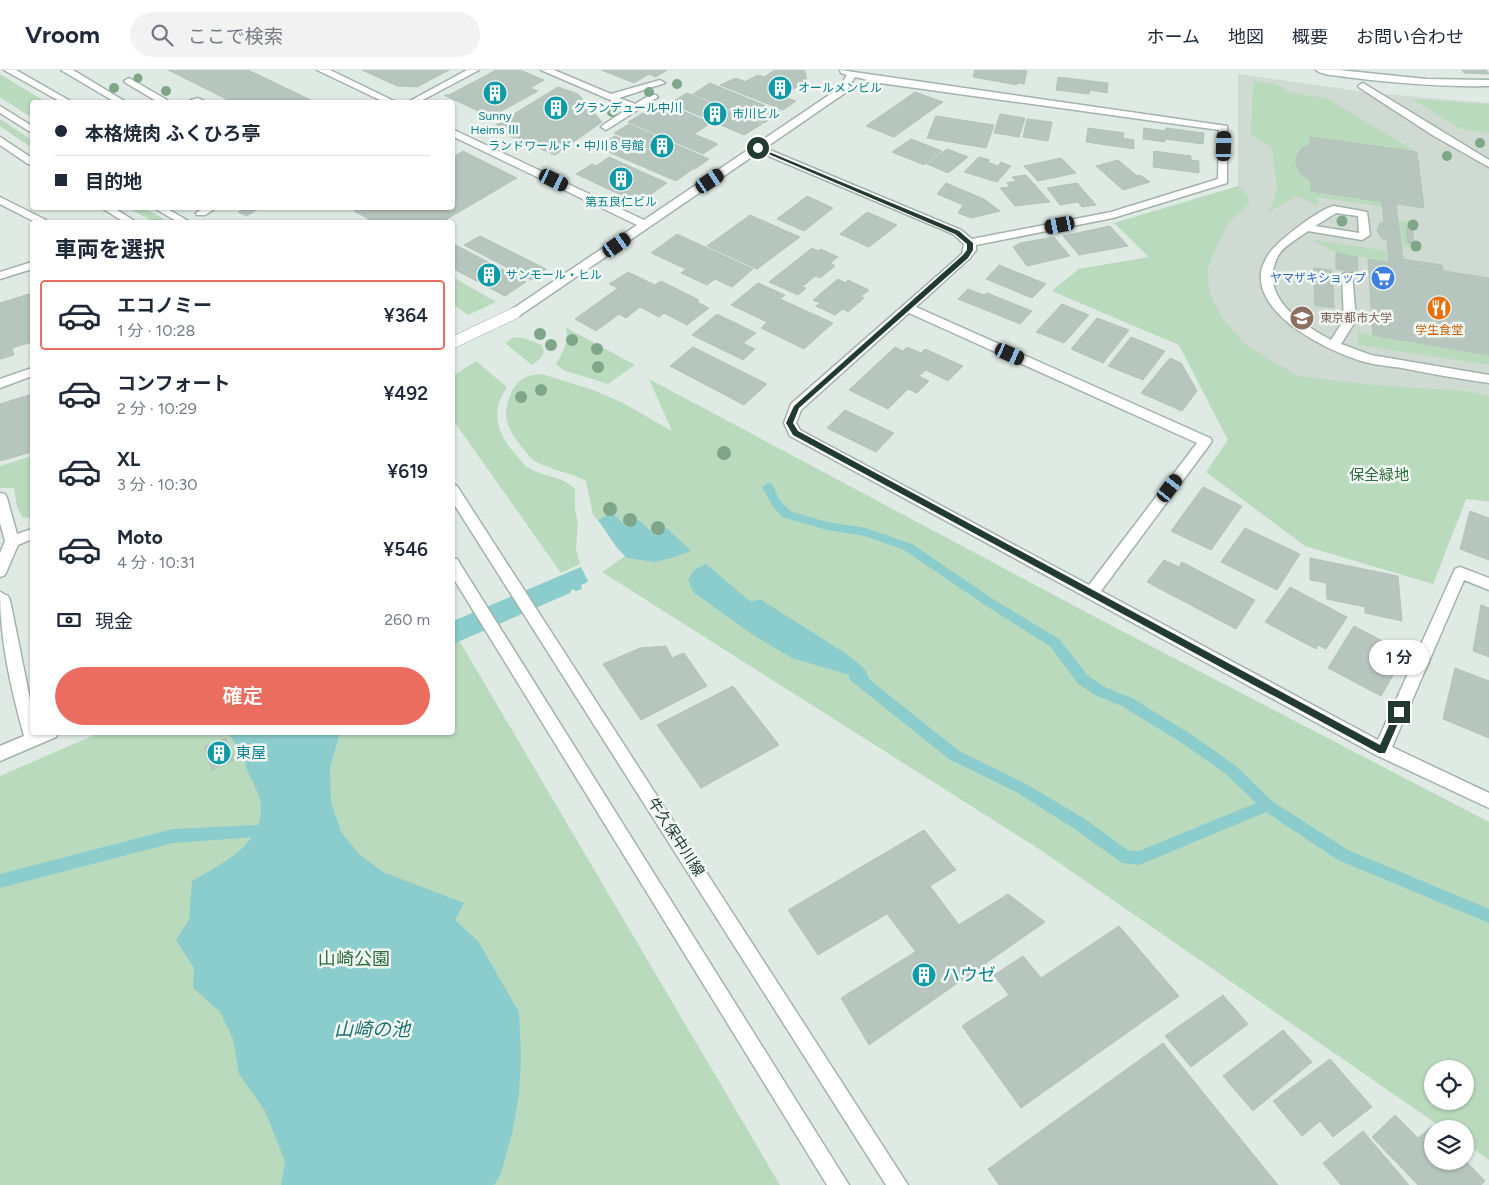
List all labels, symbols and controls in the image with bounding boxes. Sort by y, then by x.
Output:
search box [130,12,480,57]
text: Vroom [25,20,100,49]
icon: search [148,21,176,49]
text: ここで検索 [188,25,283,48]
text: ホーム [1147,26,1200,48]
text: 地図 [1228,26,1264,48]
text: 概要 [1292,26,1328,48]
text: お問い合わせ [1356,26,1464,48]
building icon: オールメンビル [767,75,793,101]
building icon: Sunny Heims Ⅲ [482,80,508,106]
place label: オールメンビル [798,81,882,95]
building icon: グランデュール中川 [543,95,569,121]
place label: グランデュール中川 [574,101,682,115]
building icon: 市川ビル [702,101,728,127]
place label: 市川ビル [732,107,780,121]
place label: Sunny Heims Ⅲ [470,109,520,137]
text: 本格焼肉 ふくひろ亭 [85,122,261,145]
car [1215,131,1232,161]
building icon: ランドワールド・中川８号館 [649,133,675,159]
route start [747,137,769,159]
place label: ランドワールド・中川８号館 [488,139,644,153]
building icon: 第五良仁ビル [608,166,634,192]
car [693,166,726,196]
car [537,167,570,193]
text: 目的地 [85,170,142,193]
place label: 第五良仁ビル [585,195,657,209]
car [1043,215,1076,235]
car [600,230,633,260]
text: 車両を選択 [55,236,165,263]
building icon: サンモール・ヒル [476,262,502,288]
supermarket icon: ヤマザキショップ [1370,265,1396,291]
place label: サンモール・ヒル [506,268,602,282]
place label: ヤマザキショップ [1270,271,1366,285]
icon: car [57,293,102,338]
text: エコノミー [117,294,212,317]
restaurant icon: 学生食堂 [1426,295,1452,321]
text: ¥364 [384,304,428,327]
school or university icon: 東京都市大学 [1289,305,1315,331]
place label: 東京都市大学 [1320,311,1392,325]
text: 1 分 · 10:28 [117,321,195,340]
place label: 学生食堂 [1415,323,1463,337]
car [993,341,1026,367]
icon: car [57,371,102,416]
text: コンフォート [117,372,230,395]
text: ¥492 [383,382,428,405]
text: 2 分 · 10:29 [117,399,197,418]
text: XL [117,448,140,471]
icon: car [57,449,102,494]
text: ¥619 [387,460,428,483]
park label: 保全緑地 [1349,466,1409,484]
car [1154,472,1185,504]
text: 3 分 · 10:30 [117,475,198,494]
text: Moto [117,526,163,549]
icon: car [57,527,102,572]
text: ¥546 [383,538,428,561]
text: 4 分 · 10:31 [117,553,195,572]
icon: cash [55,606,83,634]
text: 現金 [95,610,133,633]
text: 260 m [384,610,430,629]
callout: 1 分 [1369,640,1429,674]
text: 1 分 [1386,648,1412,667]
button: 確定 [55,667,430,725]
route end [1388,701,1410,723]
building icon: 東屋 [206,740,232,766]
place label: 東屋 [236,744,266,762]
street label: 牛久保中川線 [644,794,708,880]
park label: 山崎公園 [318,948,390,970]
building icon: ハウゼ [911,962,937,988]
place label: ハウゼ [942,964,996,986]
water label: 山崎の池 [334,1018,412,1041]
map controls [1424,1060,1474,1170]
button: locate [1424,1060,1474,1110]
button: layers [1424,1120,1474,1170]

